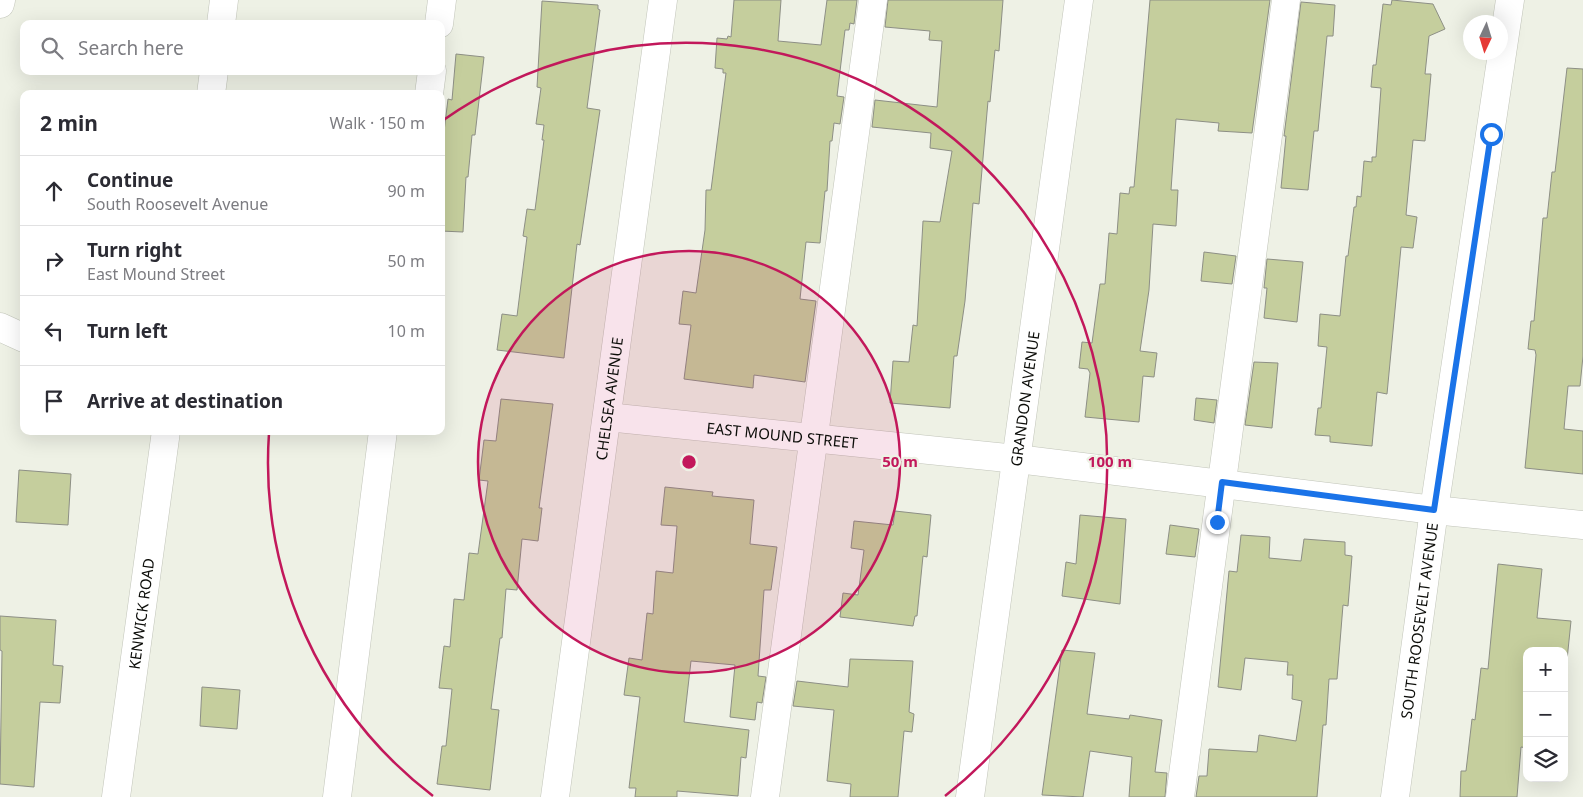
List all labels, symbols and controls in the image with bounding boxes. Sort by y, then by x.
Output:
north arrow [1463,15,1508,60]
search box [20,20,445,75]
icon: search [38,34,66,62]
text: Search here [78,35,184,61]
text: 2 min [40,109,98,137]
text: Walk · 150 m [330,112,425,134]
route start [1480,123,1503,146]
text: Continue [87,167,173,193]
icon: ahead [40,177,68,205]
text: 90 m [388,180,425,202]
text: South Roosevelt Avenue [87,193,268,215]
text: Turn right [87,237,182,263]
icon: right [40,247,68,275]
text: 50 m [388,250,425,272]
text: East Mound Street [87,263,225,285]
icon: left [40,317,68,345]
text: Turn left [87,318,168,344]
text: 10 m [388,320,425,342]
street label: GRANDON AVENUE [1005,330,1044,468]
street label: CHELSEA AVENUE [591,336,627,461]
icon: arrive [40,387,68,415]
text: Arrive at destination [87,388,283,414]
street label: EAST MOUND STREET [705,417,859,453]
text: 50 m [882,451,918,471]
text: 100 m [1088,451,1132,471]
centre of rings [680,453,698,471]
route end [1206,511,1229,534]
street label: SOUTH ROOSEVELT AVENUE [1396,521,1442,720]
street label: KENWICK ROAD [124,557,159,671]
map controls [1523,647,1568,782]
button: + [1523,647,1568,692]
button: − [1523,692,1568,737]
button: layers [1523,737,1568,782]

